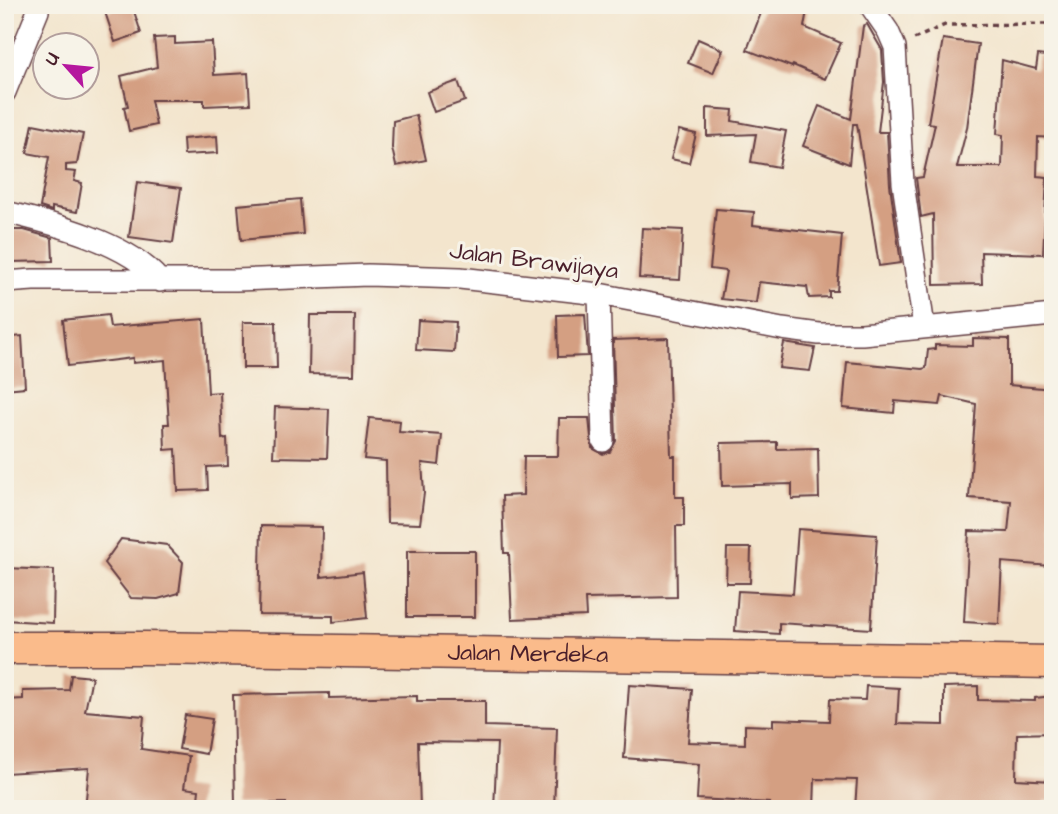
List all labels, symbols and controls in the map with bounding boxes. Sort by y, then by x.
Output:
north arrow [32,32,102,102]
text: U [38,48,67,70]
street label: Jalan Brawijaya [447,234,620,289]
street label: Jalan Merdeka [447,636,609,672]

